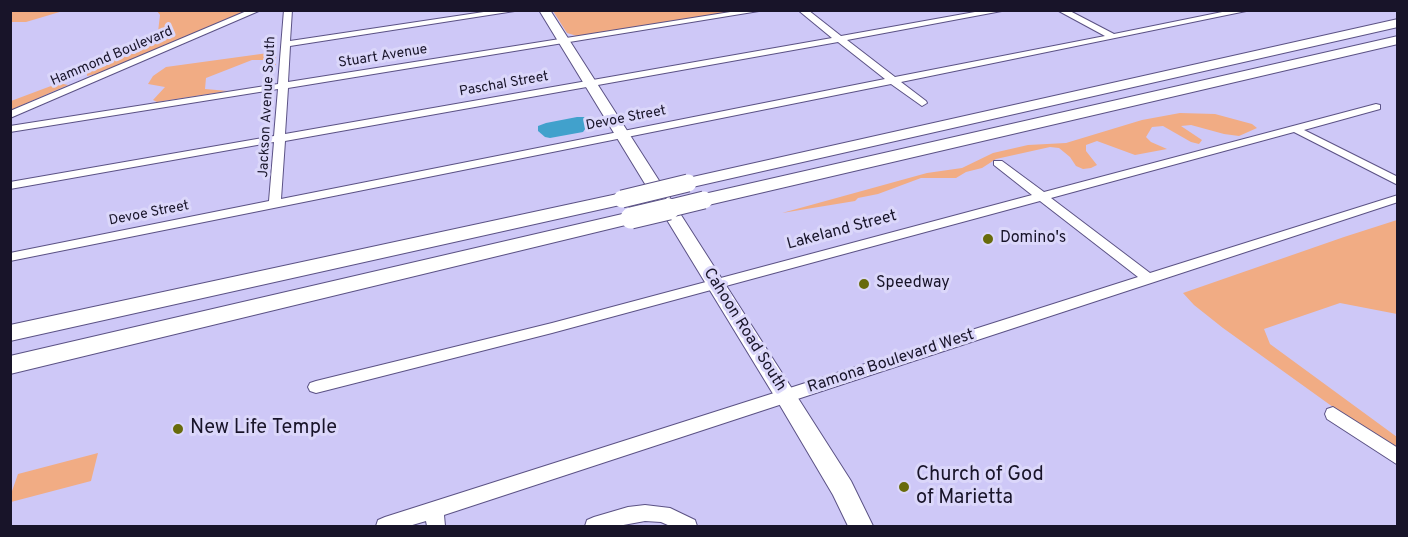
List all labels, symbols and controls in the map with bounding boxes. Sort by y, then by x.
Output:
street label: Hammond Boulevard [48,24,176,90]
street label: Jackson Avenue South [256,36,280,178]
street label: Stuart Avenue [337,42,429,72]
street label: Paschal Street [458,69,550,101]
street label: Devoe Street [585,103,667,135]
street label: Devoe Street [108,198,190,230]
street label: Lakeland Street [785,207,899,255]
place label: Domino's [1000,229,1066,249]
marker: Domino's [981,232,995,246]
street label: Cahoon Road South [698,265,790,395]
place label: Speedway [876,274,950,294]
marker: Speedway [857,277,871,291]
street label: Ramona Boulevard West [805,326,977,398]
place label: New Life Temple [190,417,337,441]
marker: New Life Temple [171,422,185,436]
place label: Church of God of Marietta [916,464,1044,511]
marker: Church of God of Marietta [897,480,911,494]

